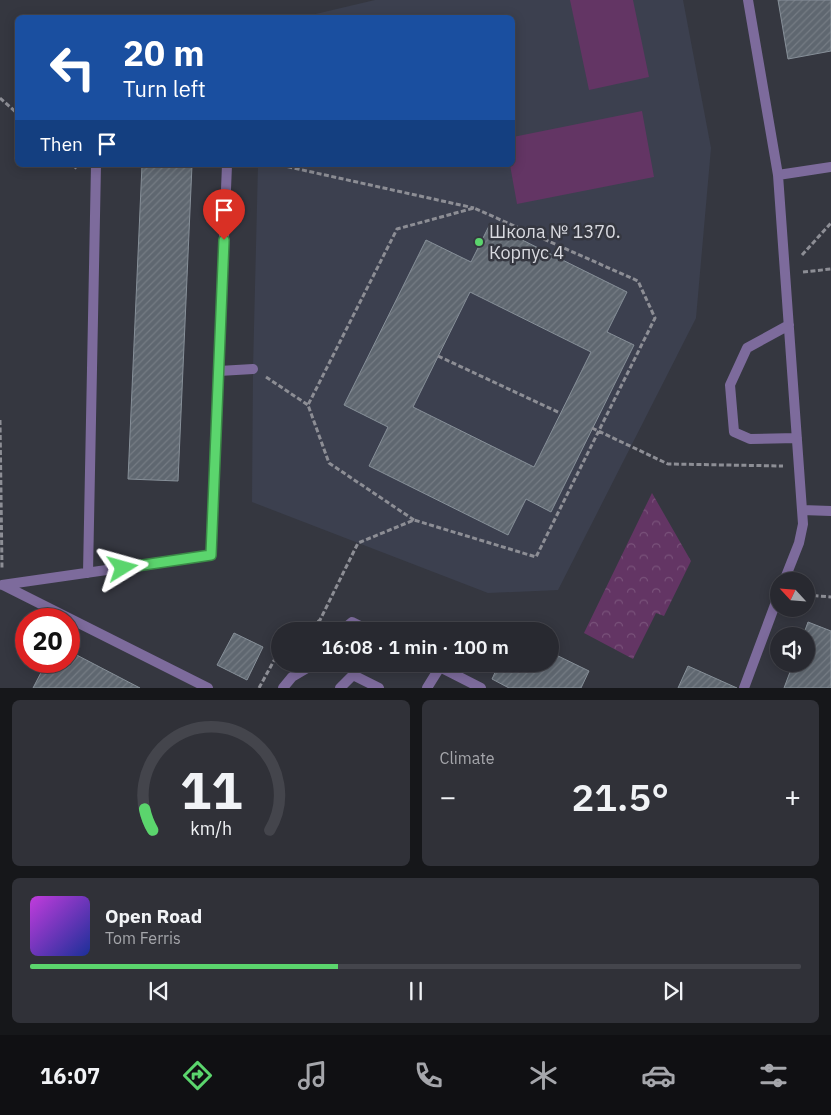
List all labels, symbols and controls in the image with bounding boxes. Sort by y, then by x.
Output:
text: 20 m [123,30,205,76]
icon: left [40,35,105,100]
text: Turn left [123,74,206,103]
icon: arrive [93,130,121,158]
text: Then [40,132,83,156]
pin [203,189,245,240]
icon: arrive [210,196,238,224]
place label: Школа № 1370. Корпус 4 [489,220,621,264]
marker: Школа № 1370. Корпус 4 [473,236,485,248]
position arrow [96,541,148,593]
north arrow [770,572,815,618]
map controls [770,572,815,672]
speed limit sign: 20 [15,608,80,673]
button: sound [770,627,815,672]
text: 16:08 · 1 min · 100 m [321,635,509,659]
text: Climate [440,748,495,768]
text: 11 [180,756,242,823]
text: 21.5° [571,772,669,821]
text: − [440,778,456,815]
text: + [784,778,801,815]
text: km/h [190,817,232,840]
text: Open Road [105,904,202,928]
text: Tom Ferris [105,928,181,948]
icon: previous [145,977,173,1005]
icon: pause [402,977,430,1005]
icon: next [659,977,687,1005]
icon: directions [180,1058,215,1093]
icon: music [295,1058,330,1093]
icon: phone [411,1058,446,1093]
icon: climate [526,1058,561,1093]
icon: car [641,1058,676,1093]
icon: filters [756,1058,791,1093]
text: 16:07 [40,1061,100,1090]

